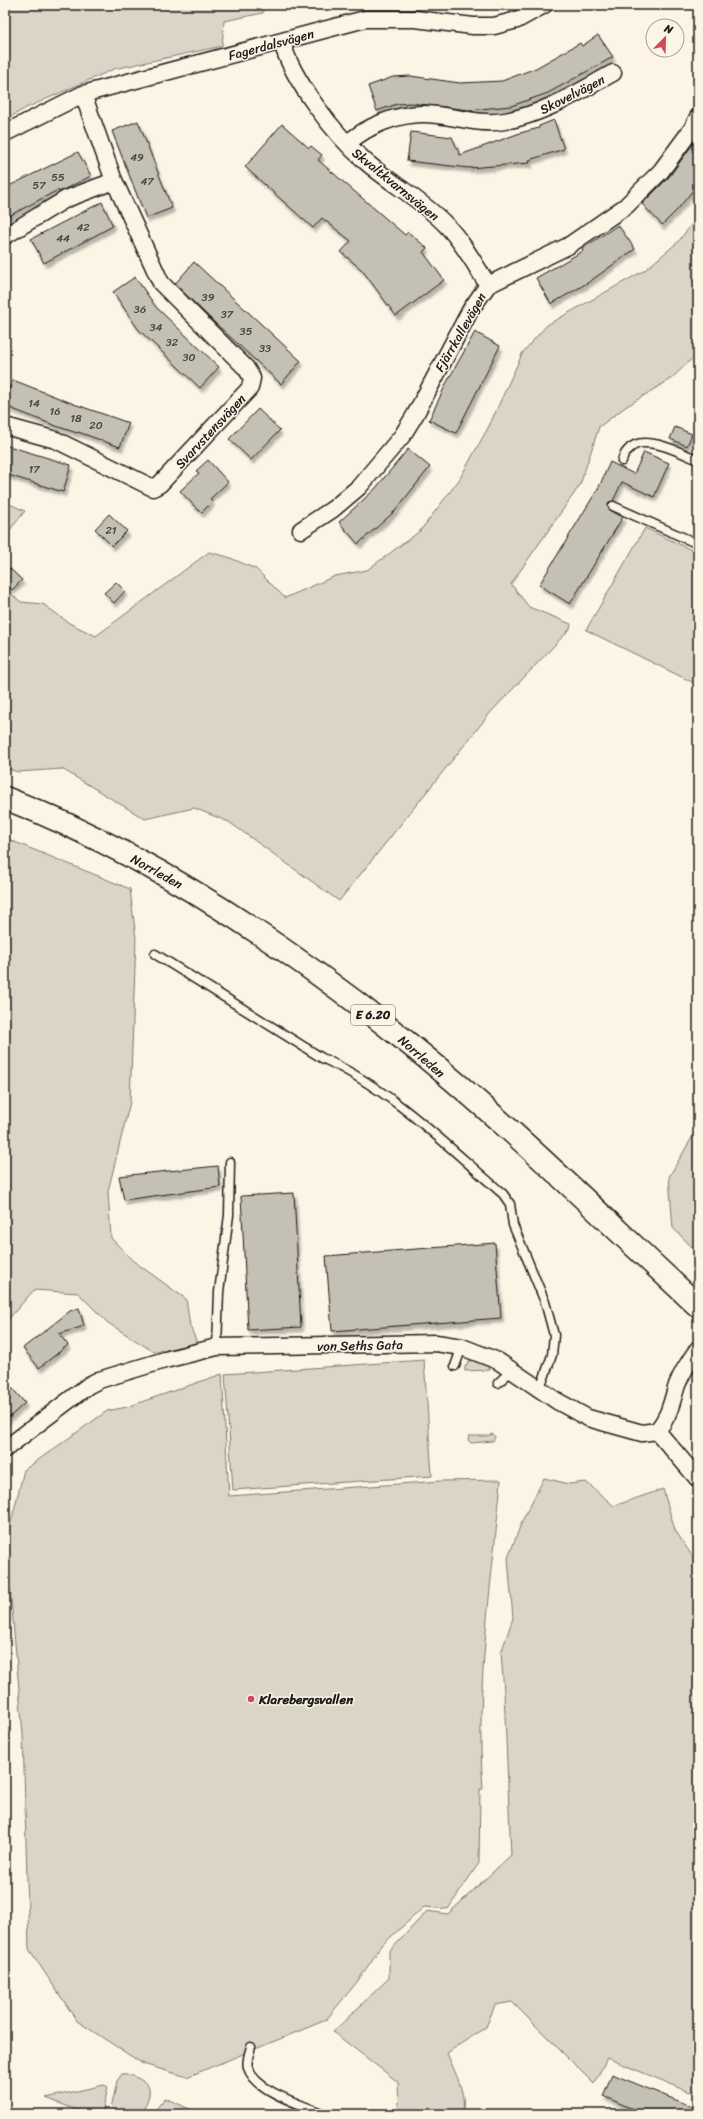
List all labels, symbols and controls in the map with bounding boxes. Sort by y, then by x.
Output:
north arrow [645,18,685,58]
text: N [661,19,676,40]
street label: Fagerdalsvägen [226,22,317,67]
street label: Skovelvägen [536,68,609,121]
street label: Skvaltkvarnsvägen [347,142,445,227]
house number: 49 [130,148,144,167]
house number: 55 [51,168,65,187]
house number: 47 [140,172,154,191]
house number: 57 [32,176,46,195]
house number: 42 [76,218,90,237]
house number: 44 [56,229,70,248]
house number: 39 [202,288,215,307]
street label: Fjärrkallevägen [428,288,493,376]
house number: 36 [134,300,146,319]
house number: 37 [221,305,234,324]
house number: 34 [150,318,163,337]
house number: 35 [240,322,253,341]
house number: 32 [166,333,179,352]
house number: 33 [259,339,271,358]
house number: 30 [183,348,196,367]
street label: Svarvstensvägen [169,388,251,474]
house number: 14 [28,394,40,413]
house number: 16 [50,402,60,421]
house number: 18 [70,409,82,428]
house number: 20 [89,416,103,435]
house number: 17 [29,460,40,479]
house number: 21 [105,521,117,540]
street label: Norrleden [126,848,187,895]
road number: E 6.20 [351,1005,395,1025]
street label: Norrleden [393,1029,451,1084]
street label: von Seths Gata [317,1333,404,1358]
place label: Klarebergsvallen [258,1688,354,1711]
marker: Klarebergsvallen [246,1694,256,1704]

